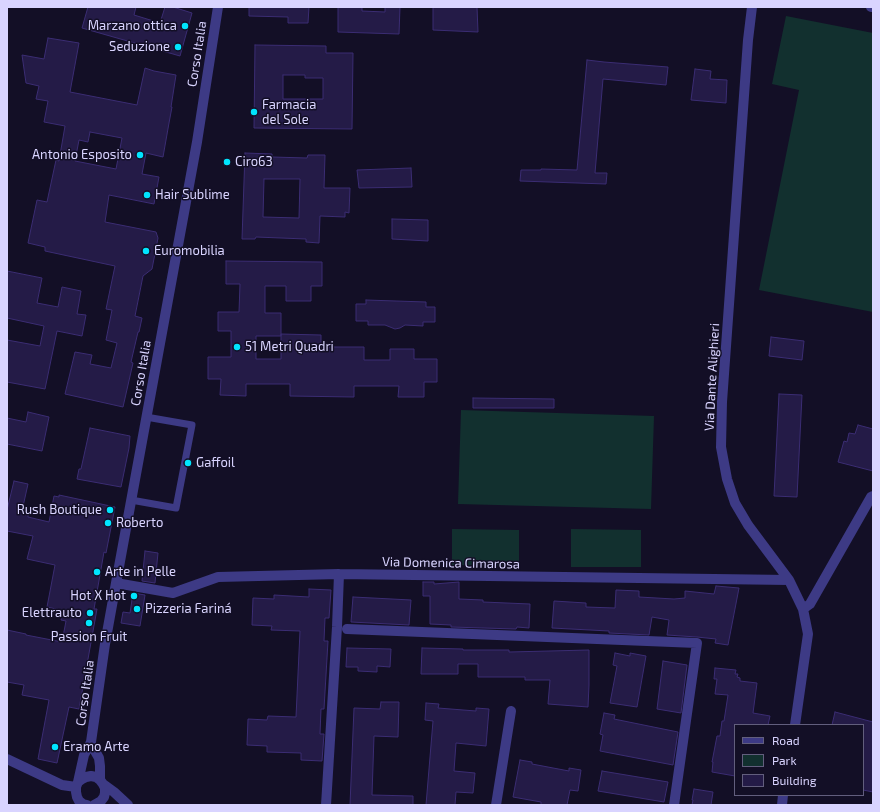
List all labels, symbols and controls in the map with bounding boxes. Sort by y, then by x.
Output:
place label: Marzano ottica [88,18,177,34]
street label: Corso Italia [184,20,210,88]
marker: Marzano ottica [180,21,190,31]
place label: Seduzione [109,39,170,55]
marker: Seduzione [173,42,183,52]
place label: Farmacia del Sole [262,97,316,128]
marker: Farmacia del Sole [249,107,259,117]
place label: Antonio Esposito [32,147,132,163]
marker: Antonio Esposito [135,150,145,160]
place label: Ciro63 [235,154,273,170]
marker: Ciro63 [222,157,232,167]
place label: Hair Sublime [155,187,230,203]
marker: Hair Sublime [142,190,152,200]
place label: Euromobilia [154,243,225,259]
marker: Euromobilia [141,246,151,256]
street label: Via Dante Alighieri [701,323,723,431]
street label: Corso Italia [128,339,154,407]
place label: 51 Metri Quadri [245,339,334,355]
marker: 51 Metri Quadri [232,342,242,352]
place label: Gaffoil [196,455,235,471]
marker: Gaffoil [183,458,193,468]
place label: Rush Boutique [17,502,102,518]
marker: Rush Boutique [105,505,115,515]
place label: Roberto [116,515,163,531]
marker: Roberto [103,518,113,528]
street label: Via Domenica Cimarosa [382,554,520,572]
place label: Arte in Pelle [105,564,176,580]
marker: Arte in Pelle [92,567,102,577]
place label: Hot X Hot [70,588,126,604]
marker: Hot X Hot [129,591,139,601]
place label: Pizzeria Fariná [145,601,232,617]
marker: Pizzeria Fariná [132,604,142,614]
place label: Elettrauto [22,605,82,621]
marker: Elettrauto [85,608,95,618]
marker: Passion Fruit [84,618,94,628]
place label: Passion Fruit [51,629,127,645]
street label: Corso Italia [73,659,97,727]
legend [734,724,864,796]
text: Road [772,733,800,747]
place label: Eramo Arte [63,739,130,755]
marker: Eramo Arte [50,742,60,752]
text: Park [772,753,797,767]
text: Building [772,773,816,787]

